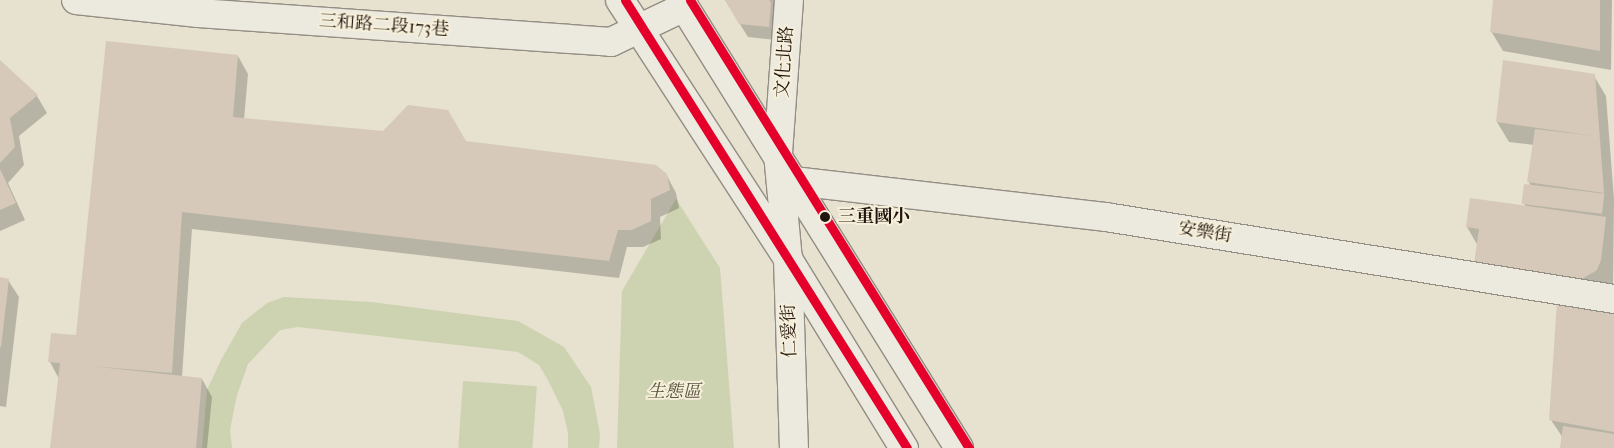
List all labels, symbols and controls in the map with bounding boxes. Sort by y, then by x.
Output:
street label: 三和路二段173巷 [318,11,450,41]
street label: 文化北路 [772,25,798,99]
place label: 三重國小 [838,206,910,228]
marker: 三重國小 [816,208,834,226]
street label: 安樂街 [1177,218,1233,248]
street label: 仁愛街 [778,304,802,358]
park label: 生態區 [647,381,701,403]

